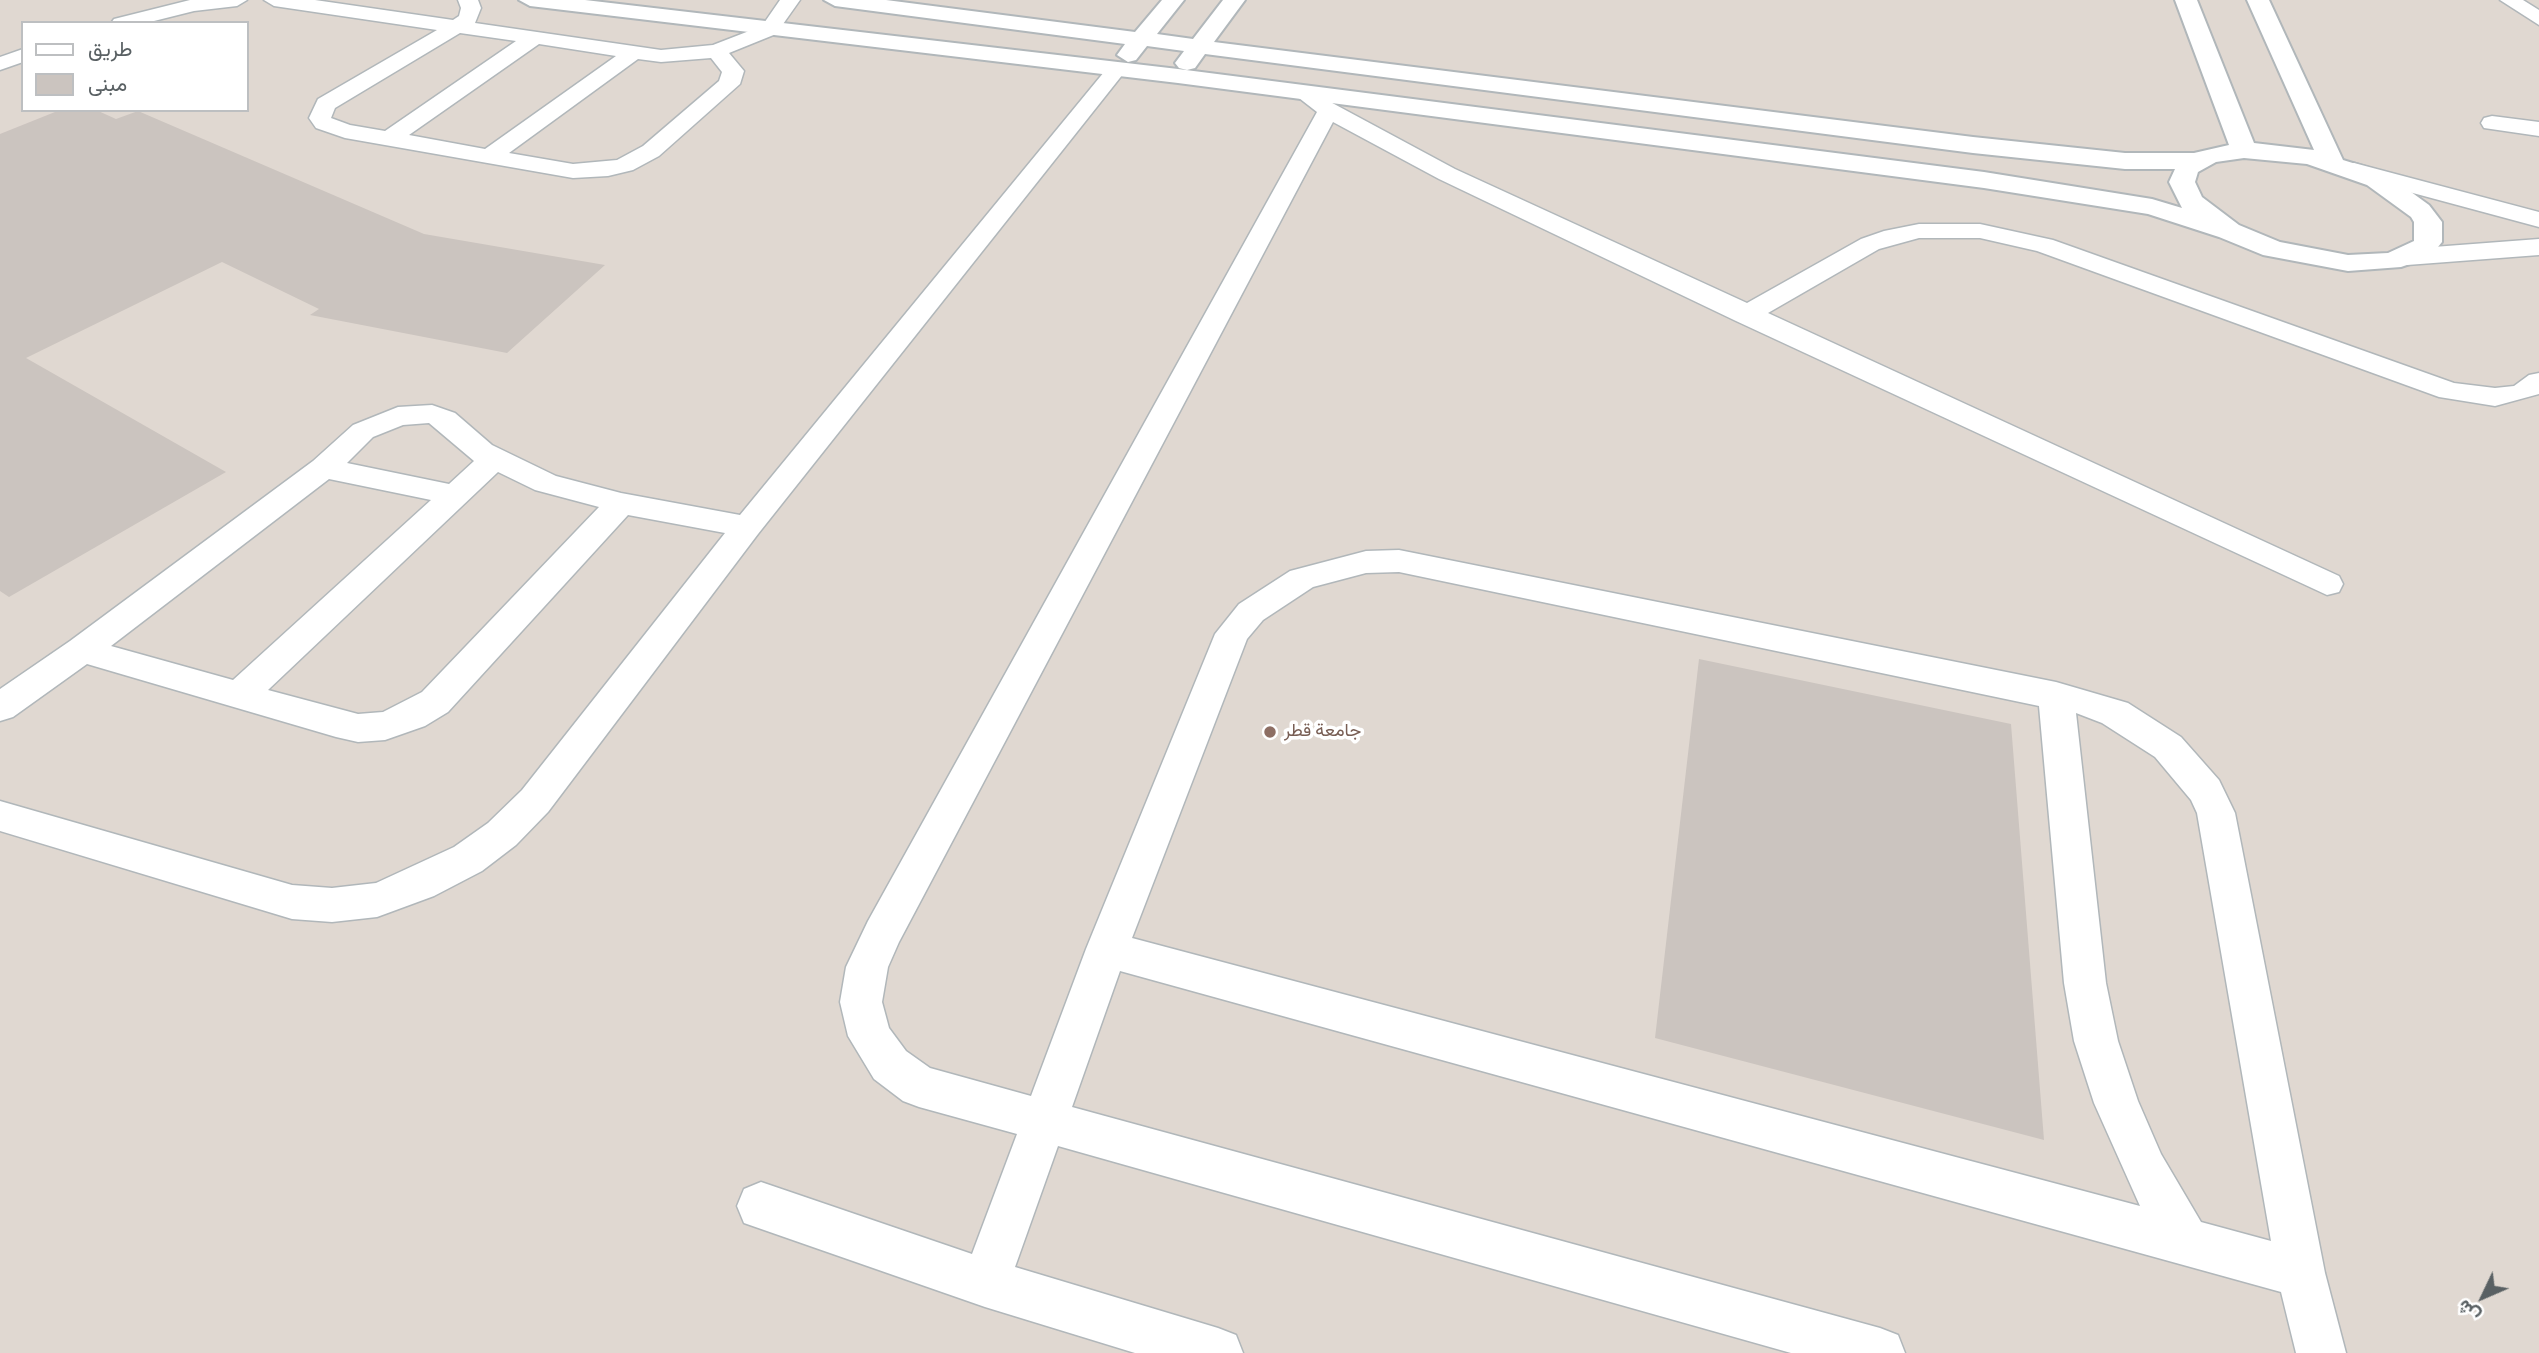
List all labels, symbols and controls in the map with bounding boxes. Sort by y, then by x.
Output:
legend [21,21,248,112]
text: طريق [88,32,133,64]
text: مبنى [88,67,127,99]
place label: جامعة قطر [1284,721,1361,743]
marker: جامعة قطر [1262,724,1278,740]
north arrow [2448,1262,2518,1332]
text: ش [2449,1294,2486,1330]

